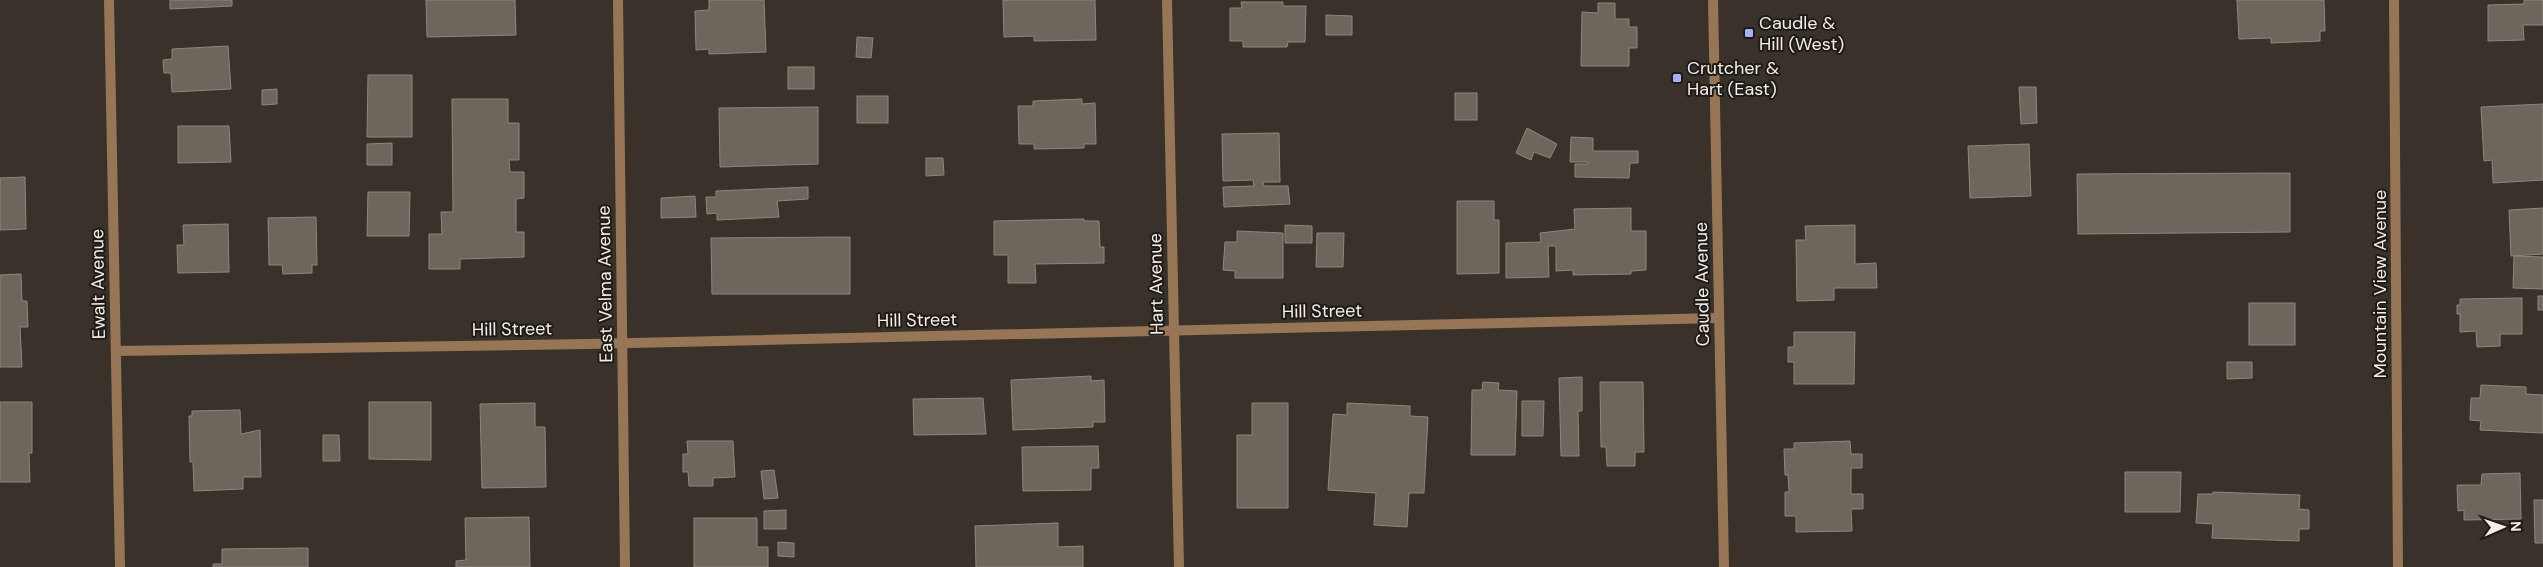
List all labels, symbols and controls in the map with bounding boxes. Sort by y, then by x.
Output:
place label: Caudle & Hill (West) [1759,11,1844,56]
marker: Caudle & Hill (West) [1743,27,1755,39]
place label: Crutcher & Hart (East) [1687,56,1779,101]
marker: Crutcher & Hart (East) [1671,72,1683,84]
street label: Mountain View Avenue [2368,190,2392,378]
street label: East Velma Avenue [592,205,618,363]
street label: Caudle Avenue [1689,222,1715,346]
street label: Ewalt Avenue [85,229,111,339]
street label: Hart Avenue [1143,233,1169,335]
street label: Hill Street [1282,298,1362,324]
street label: Hill Street [877,307,957,333]
street label: Hill Street [472,316,552,342]
north arrow [2478,502,2528,552]
text: N [2507,521,2525,532]

